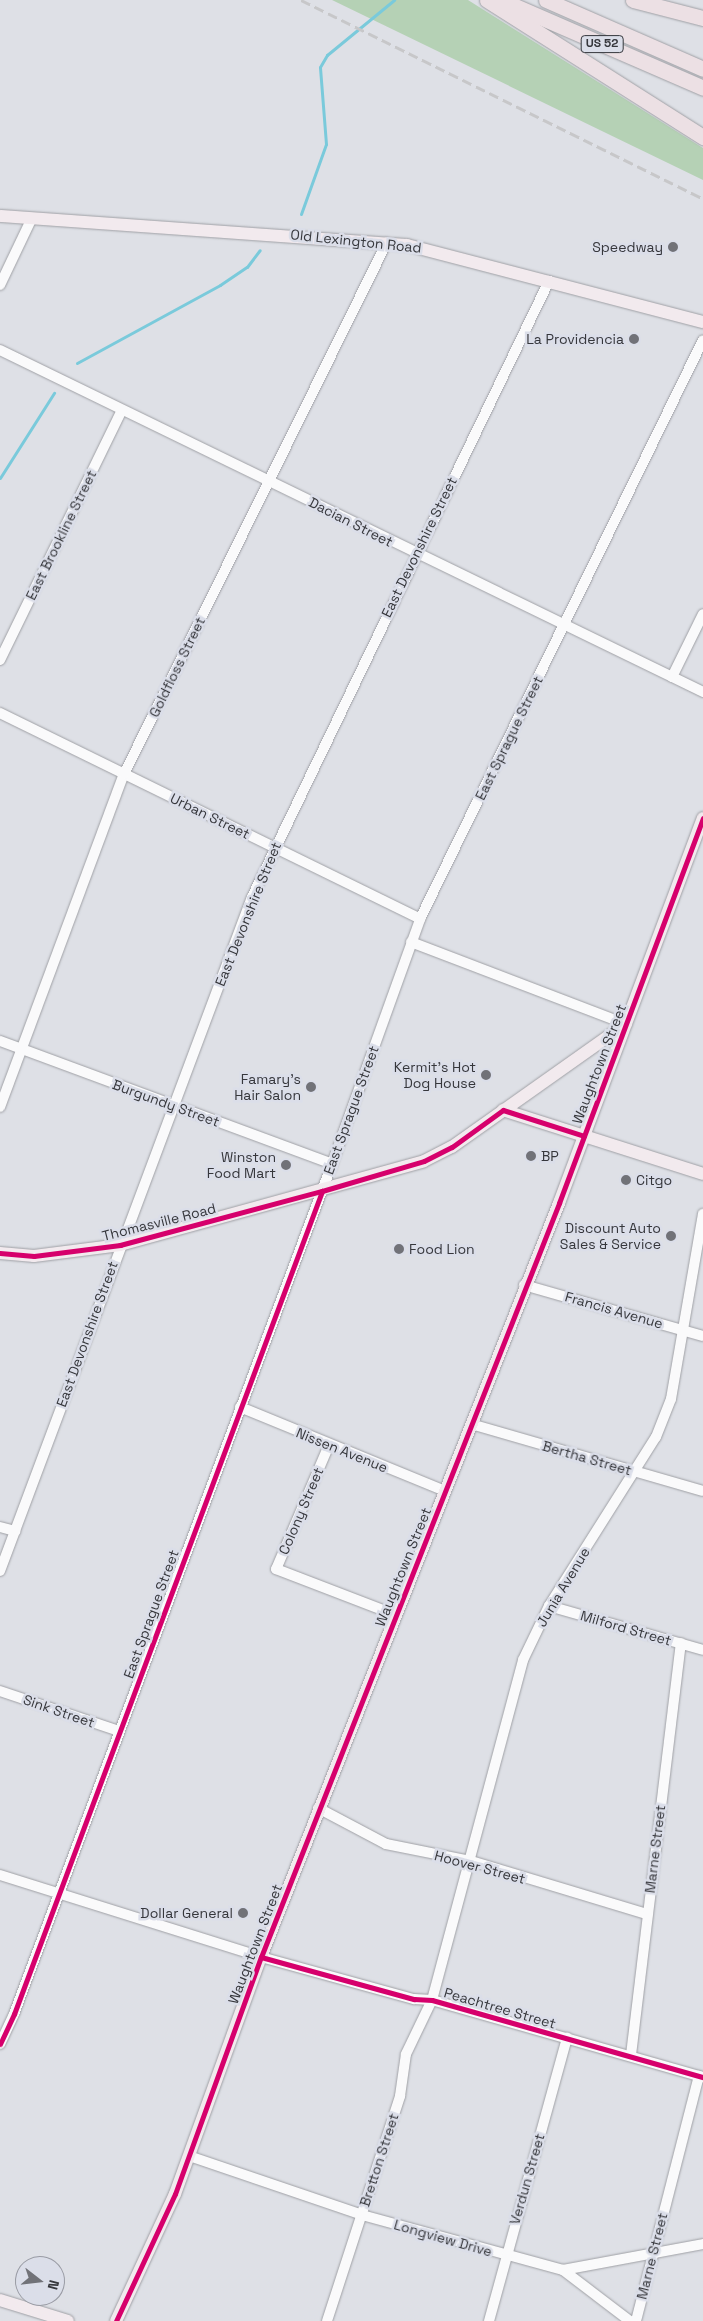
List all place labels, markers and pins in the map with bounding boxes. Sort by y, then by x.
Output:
place label: Speedway [592,239,663,255]
marker: Speedway [667,241,679,253]
place label: La Providencia [526,331,624,347]
marker: La Providencia [628,333,640,345]
place label: Kermit's Hot Dog House [394,1059,476,1092]
marker: Kermit's Hot Dog House [480,1069,492,1081]
place label: Famary's Hair Salon [234,1071,301,1104]
marker: Famary's Hair Salon [305,1081,317,1093]
place label: BP [541,1148,559,1164]
place label: Winston Food Mart [207,1149,276,1182]
marker: BP [525,1150,537,1162]
marker: Winston Food Mart [280,1159,292,1171]
place label: Citgo [636,1172,672,1188]
marker: Citgo [620,1174,632,1186]
place label: Discount Auto Sales & Service [560,1220,661,1252]
marker: Discount Auto Sales & Service [665,1230,677,1242]
place label: Food Lion [409,1241,475,1257]
marker: Food Lion [393,1243,405,1255]
place label: Dollar General [140,1905,233,1921]
marker: Dollar General [237,1907,249,1919]

